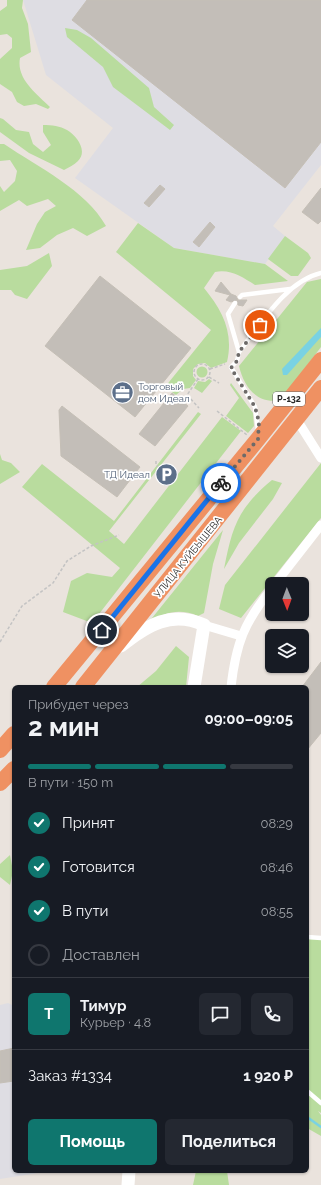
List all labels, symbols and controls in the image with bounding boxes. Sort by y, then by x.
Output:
pin [243,308,277,342]
icon: bag [249,314,271,336]
office icon: Торговый дом Идеал [110,379,136,405]
place label: Торговый дом Идеал [138,381,190,404]
road number: Р-132 [273,392,305,406]
parking icon: ТД Идеал [153,461,179,487]
courier [201,463,241,503]
place label: ТД Идеал [104,469,150,480]
icon: bike [210,472,232,494]
street label: УЛИЦА КУЙБЫШЕВА [152,514,224,600]
north arrow [265,577,309,621]
map controls [265,577,309,673]
pin [85,613,119,647]
icon: home [91,619,113,641]
button: layers [265,629,309,673]
text: Прибудет через [28,697,128,712]
text: 09:00–09:05 [205,710,293,728]
text: 2 мин [28,712,100,742]
text: В пути · 150 m [28,775,113,790]
icon: check [28,812,50,834]
text: Принят [62,814,115,832]
text: 08:29 [260,816,293,831]
icon: check [28,856,50,878]
text: Готовится [62,858,135,876]
text: 08:46 [260,860,293,875]
icon: check [28,900,50,922]
text: В пути [62,902,109,920]
text: 08:55 [261,904,293,919]
text: Доставлен [62,946,140,964]
button: chat [199,993,241,1035]
button: phone [251,993,293,1035]
text: Тимур [80,997,126,1015]
text: Т [44,1005,54,1023]
text: Курьер · 4.8 [80,1015,151,1030]
text: Заказ #1334 [28,1067,112,1085]
text: 1 920 ₽ [243,1067,293,1085]
button: Помощь [28,1119,157,1165]
button: Поделиться [165,1119,293,1165]

